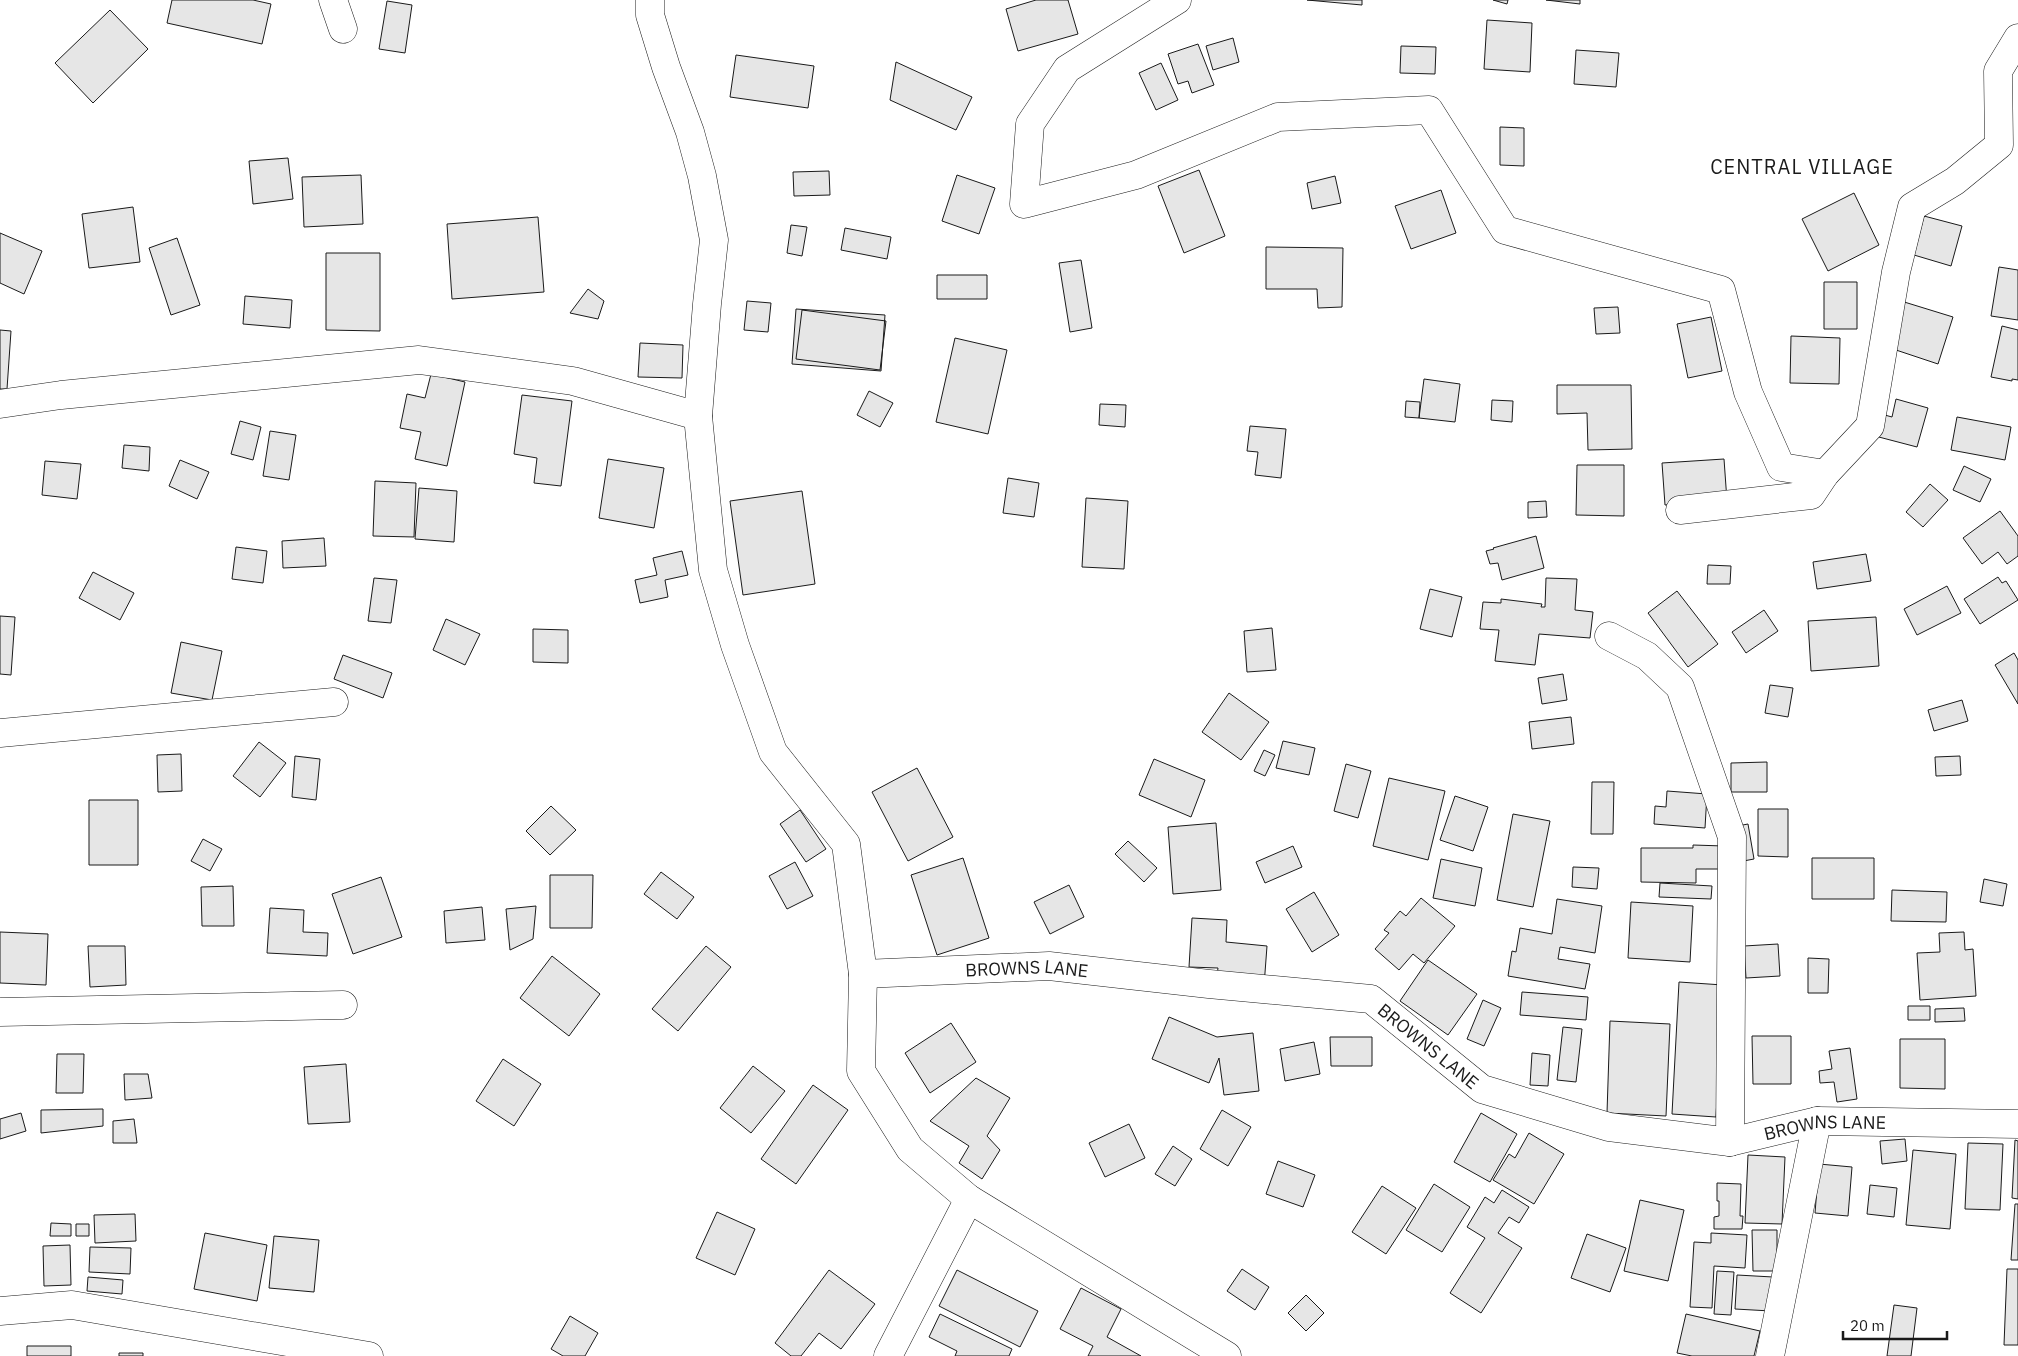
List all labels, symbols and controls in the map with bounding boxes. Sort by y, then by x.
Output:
district label: CENTRAL VILLAGE [1710,153,1894,180]
street label: BROWNS LANE [965,954,1090,982]
street label: BROWNS LANE [1373,998,1484,1094]
street label: BROWNS LANE [1761,1109,1886,1145]
scale bar [1843,1308,1947,1340]
text: 20 m [1850,1316,1885,1335]

